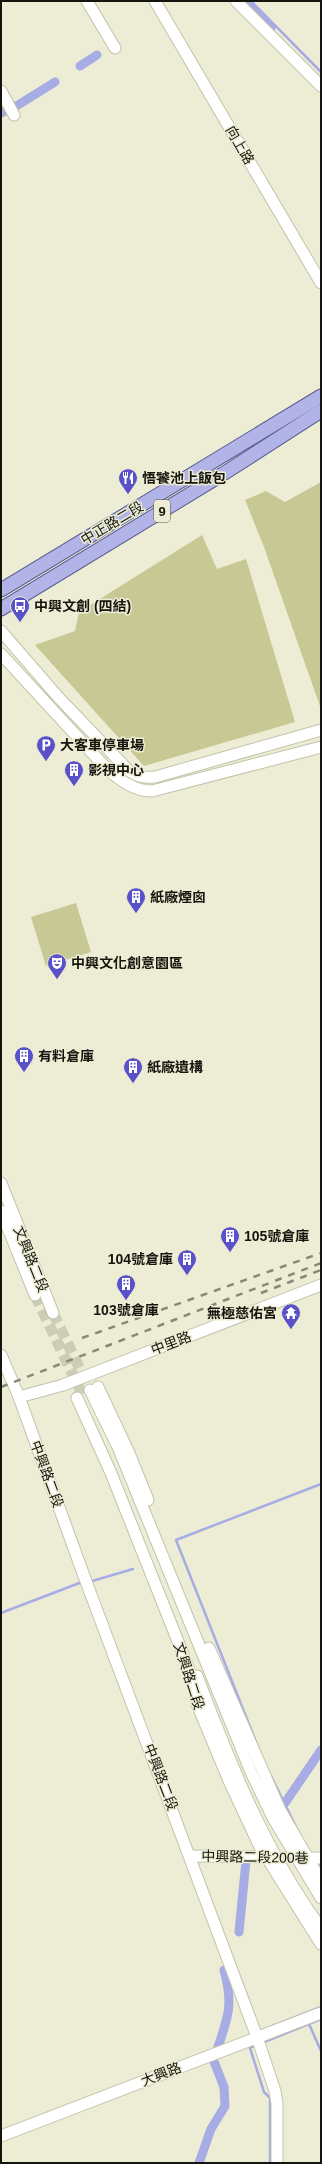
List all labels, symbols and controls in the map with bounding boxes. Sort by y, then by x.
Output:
street label: 向上路 [223,123,257,167]
restaurant icon: 悟饕池上飯包 [117,467,139,495]
place label: 悟饕池上飯包 [142,470,226,486]
street label: 中正路二段 [78,498,146,548]
road number: 9 [154,500,170,522]
bus stop icon: 中興文創 (四結) [9,595,31,623]
place label: 中興文創 (四結) [34,598,131,614]
parking icon: 大客車停車場 [35,734,57,762]
place label: 大客車停車場 [60,737,144,753]
building icon: 影視中心 [63,759,85,787]
place label: 影視中心 [88,762,144,778]
building icon: 紙廠煙囪 [125,886,147,914]
place label: 紙廠煙囪 [150,889,206,905]
theatre icon: 中興文化創意園區 [46,952,68,980]
place label: 中興文化創意園區 [71,955,183,971]
building icon: 有料倉庫 [13,1045,35,1073]
place label: 有料倉庫 [38,1048,94,1064]
building icon: 紙廠遺構 [122,1056,144,1084]
place label: 紙廠遺構 [147,1059,203,1075]
street label: 文興路二段 [10,1224,52,1294]
building icon: 105號倉庫 [219,1225,241,1253]
place label: 105號倉庫 [244,1228,309,1244]
building icon: 104號倉庫 [176,1248,198,1276]
place label: 104號倉庫 [108,1251,173,1267]
building icon: 103號倉庫 [115,1273,137,1301]
place label: 103號倉庫 [93,1302,159,1318]
temple icon: 無極慈佑宮 [280,1302,302,1330]
place label: 無極慈佑宮 [207,1305,277,1321]
street label: 中里路 [149,1328,193,1358]
street label: 中興路二段 [28,1438,66,1510]
street label: 文興路二段 [171,1640,207,1712]
street label: 中興路二段 [141,1741,181,1813]
street label: 中興路二段200巷 [201,1848,309,1866]
street label: 大興路 [139,2059,183,2089]

